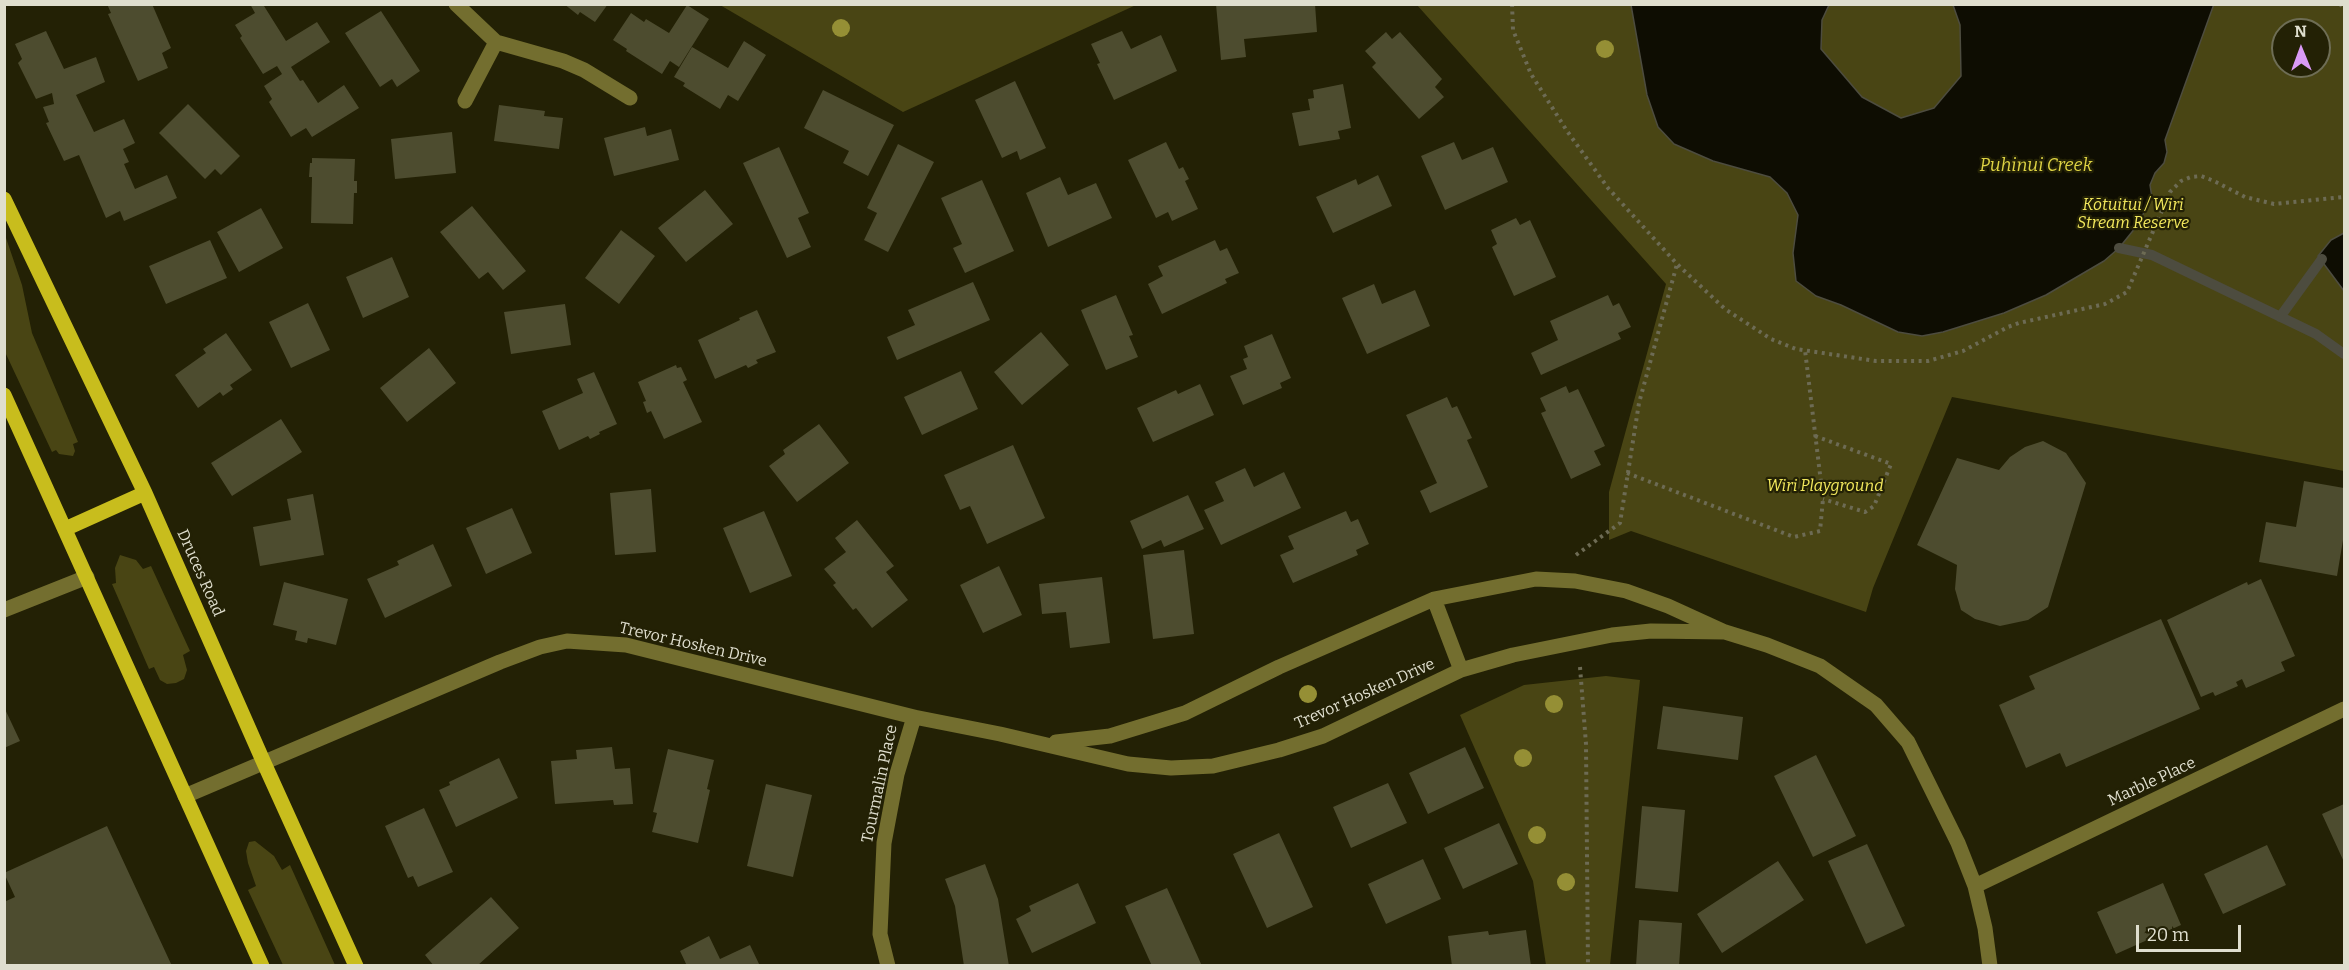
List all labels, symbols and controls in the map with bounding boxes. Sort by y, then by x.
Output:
north arrow [2271,18,2331,78]
text: N [2294,22,2307,41]
water label: Puhinui Creek [1980,155,2092,177]
park label: Kōtuitui / Wiri Stream Reserve [2077,196,2189,234]
park label: Wiri Playground [1766,477,1884,497]
street label: Druces Road [172,526,228,620]
street label: Trevor Hosken Drive [617,619,769,671]
street label: Trevor Hosken Drive [1292,655,1438,733]
street label: Tourmalin Place [858,723,902,845]
street label: Marble Place [2105,753,2199,811]
scale bar [2139,913,2244,951]
text: 20 m [2147,924,2189,946]

